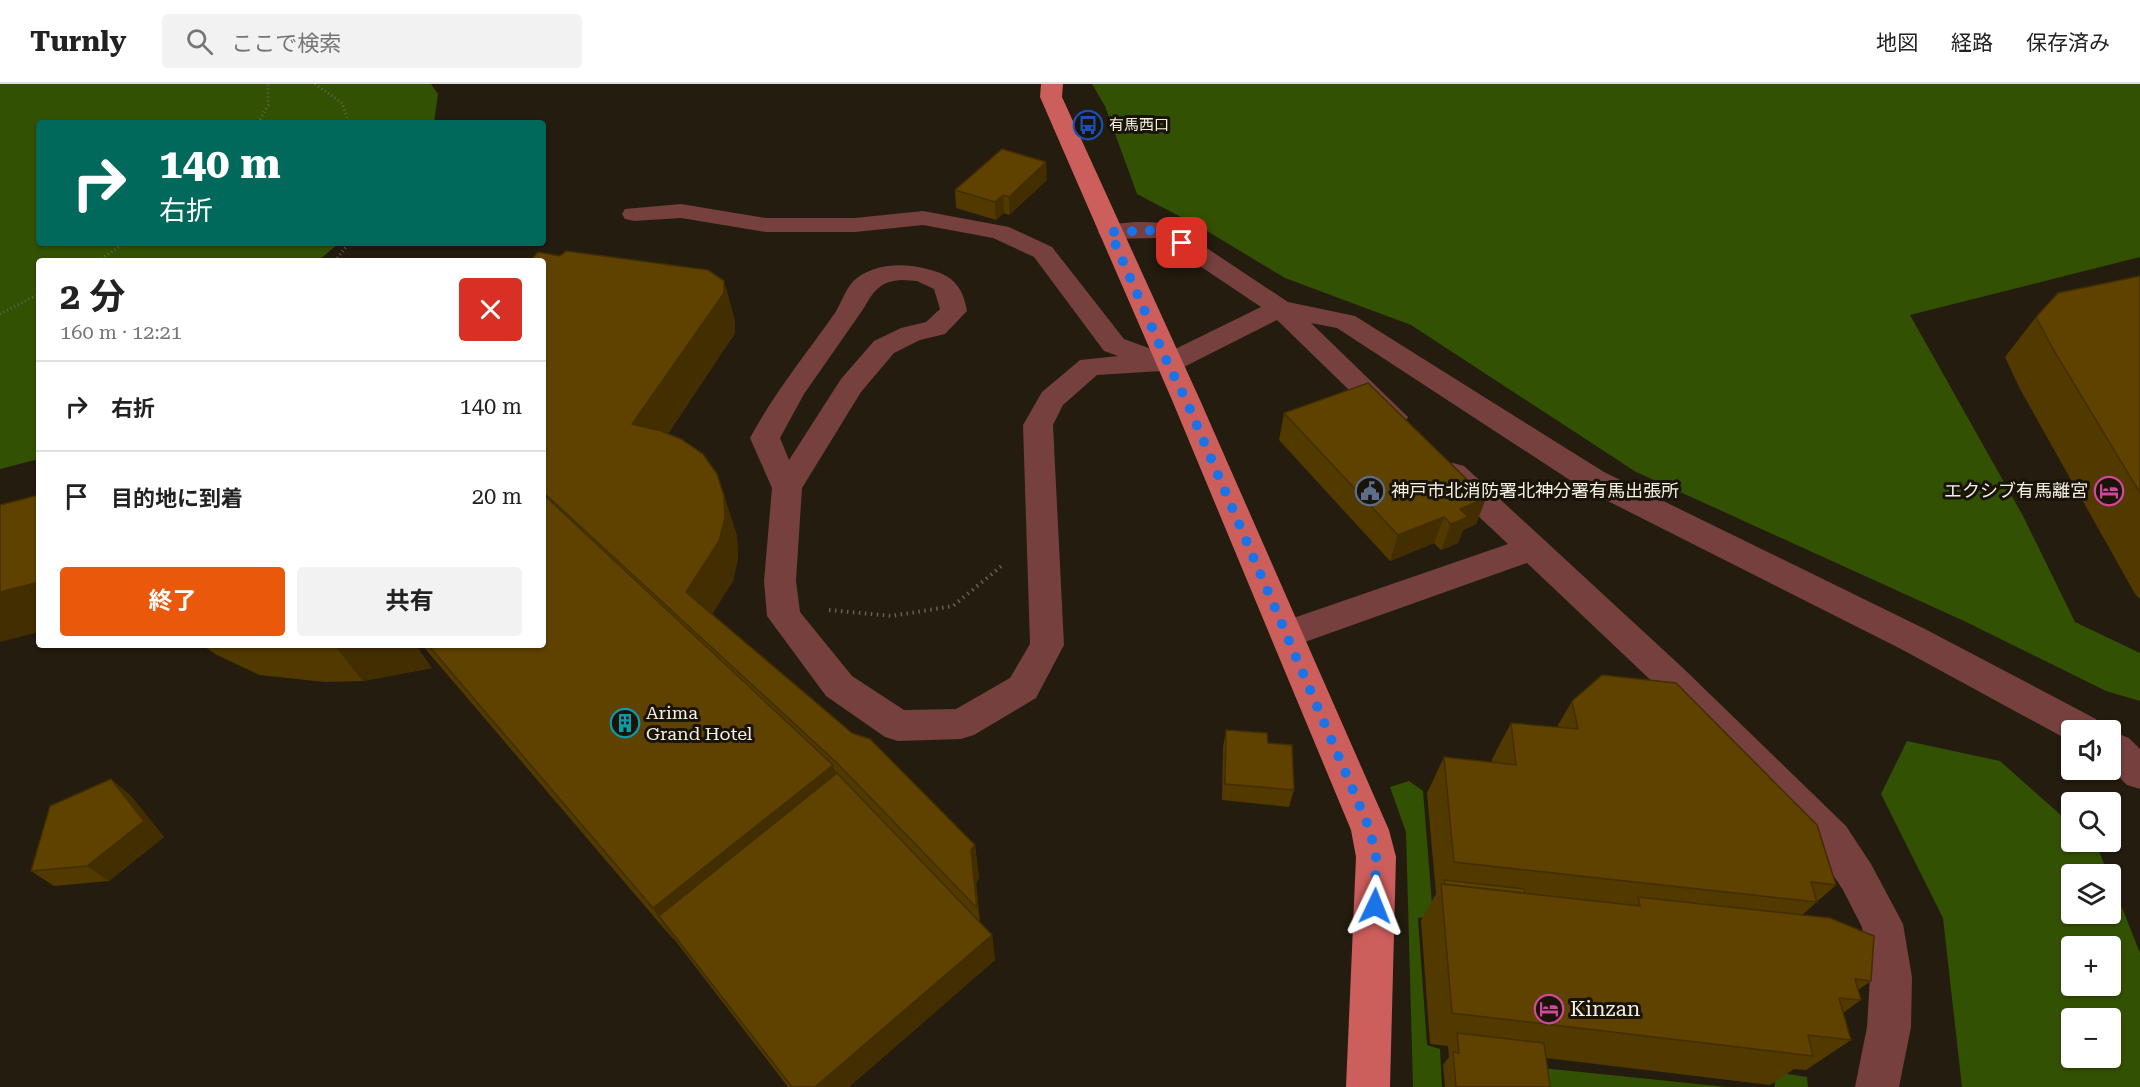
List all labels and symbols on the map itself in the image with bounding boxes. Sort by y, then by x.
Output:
bus stop icon: 有馬西口 [1072,109,1104,141]
place label: 有馬西口 [1109,116,1169,134]
pin [1156,217,1207,268]
public building icon: 神戸市北消防署北神分署有馬出張所 [1354,475,1386,507]
hotel icon: エクシブ有馬離宮 [2093,475,2125,507]
place label: 神戸市北消防署北神分署有馬出張所 [1391,480,1679,501]
place label: エクシブ有馬離宮 [1944,480,2088,501]
place label: Arima Grand Hotel [646,702,753,744]
building icon: Arima Grand Hotel [609,707,641,739]
position arrow [1343,874,1407,938]
hotel icon: Kinzan [1533,993,1565,1025]
place label: Kinzan [1570,997,1641,1021]

